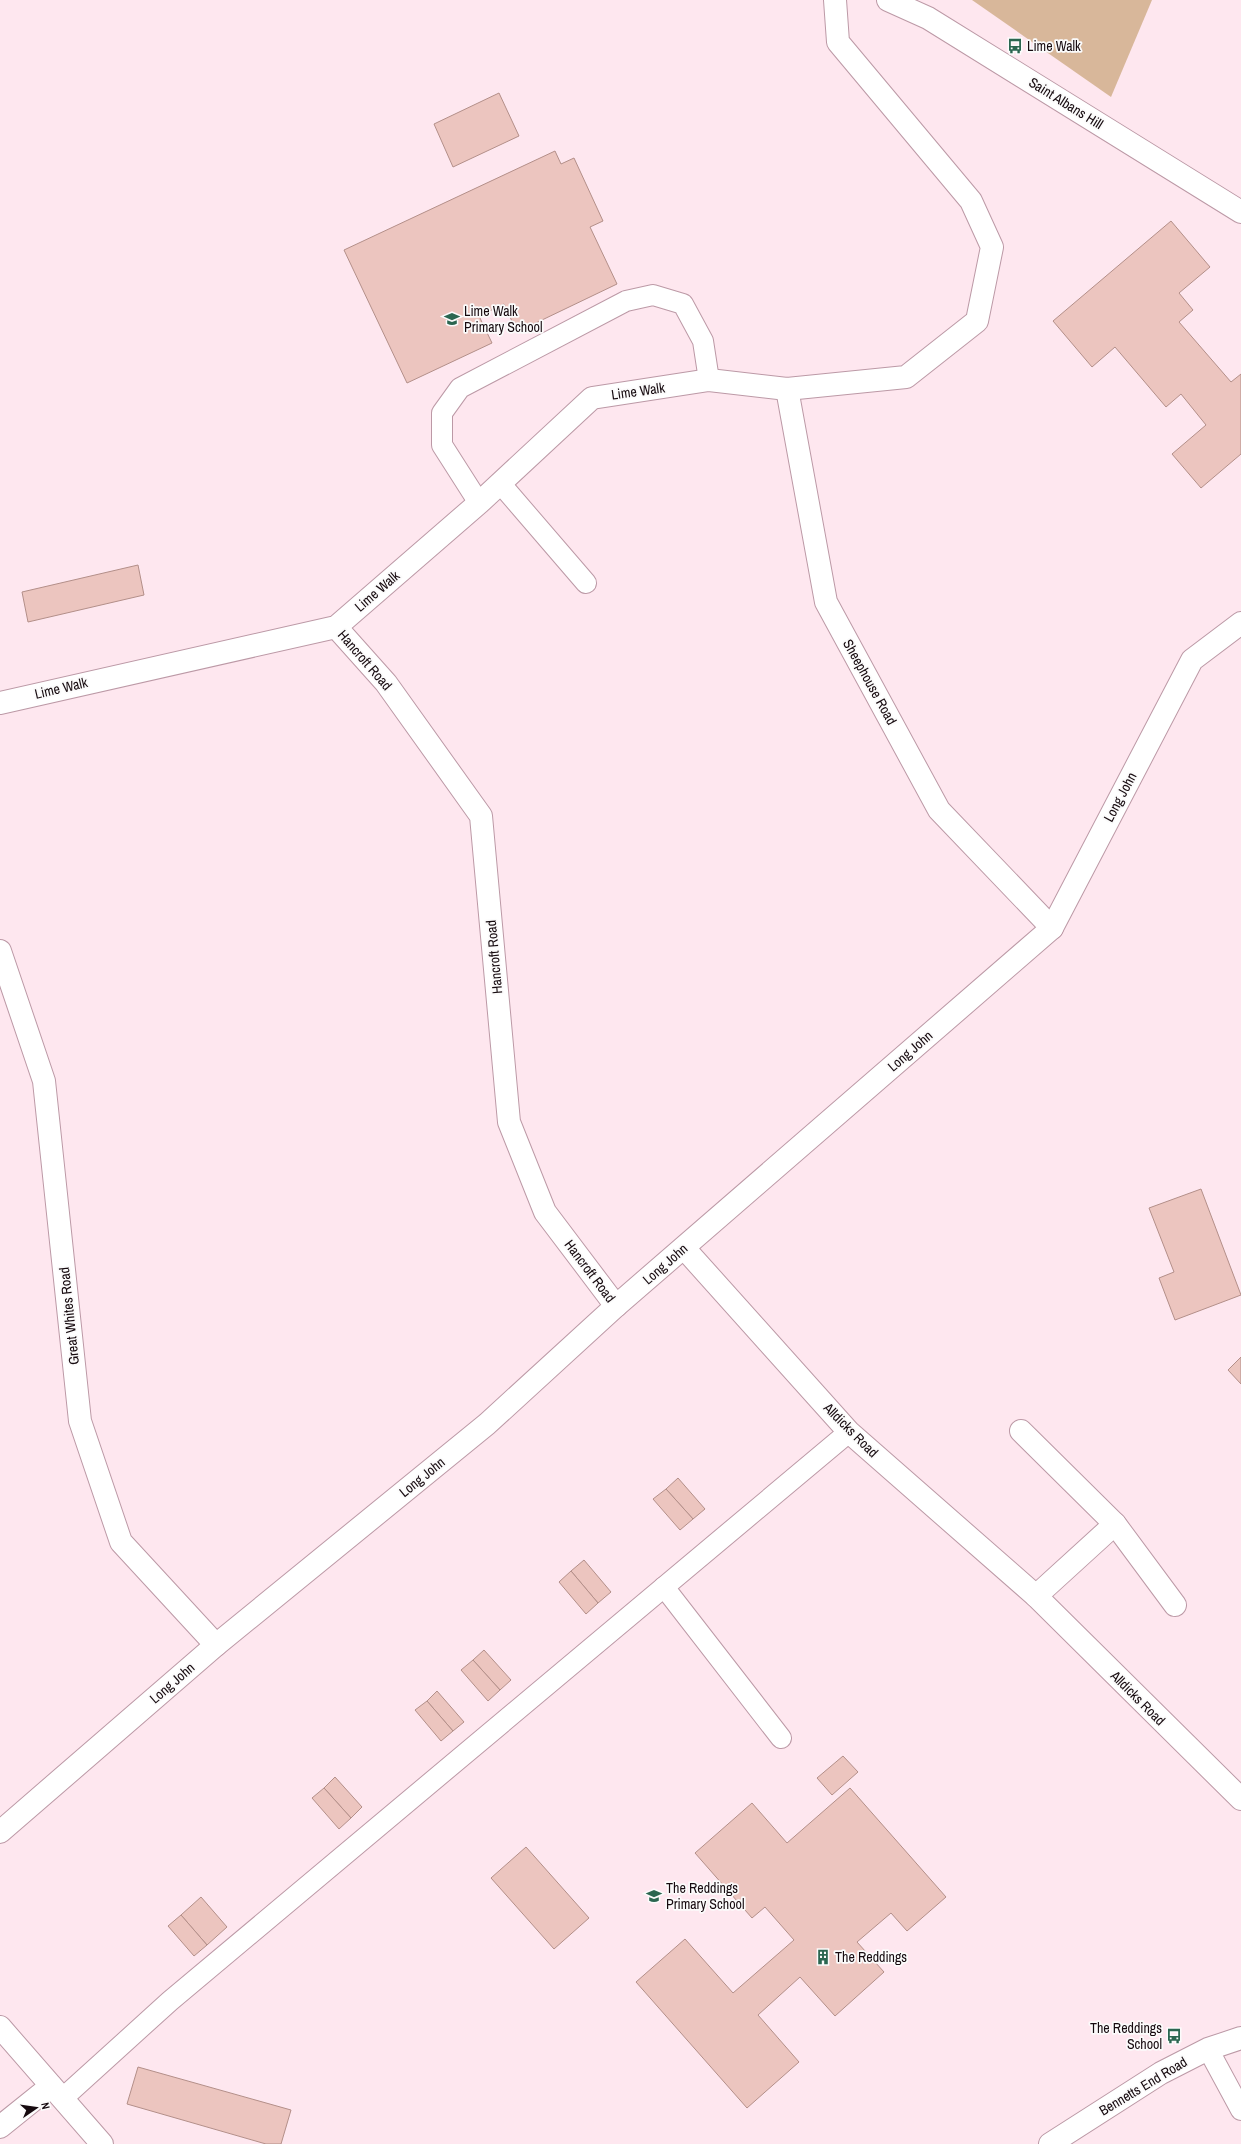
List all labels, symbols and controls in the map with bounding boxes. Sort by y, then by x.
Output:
bus stop icon: Lime Walk [1006,37,1024,55]
place label: Lime Walk [1027,37,1081,55]
street label: Saint Albans Hill [1026,73,1106,133]
place label: Lime Walk Primary School [464,302,542,336]
school or university icon: Lime Walk Primary School [443,310,461,328]
street label: Lime Walk [610,378,666,404]
street label: Lime Walk [351,566,403,615]
street label: Hancroft Road [334,626,396,694]
street label: Sheephouse Road [839,636,901,728]
street label: Lime Walk [33,673,89,703]
street label: Long John [1099,769,1141,825]
street label: Hancroft Road [482,919,506,995]
street label: Long John [884,1027,936,1075]
street label: Hancroft Road [561,1236,619,1306]
street label: Long John [639,1240,691,1288]
street label: Great Whites Road [55,1266,83,1366]
street label: Alldicks Road [819,1398,882,1461]
street label: Long John [395,1453,449,1501]
street label: Long John [146,1659,198,1707]
street label: Alldicks Road [1106,1666,1169,1729]
place label: The Reddings Primary School [666,1879,744,1913]
school or university icon: The Reddings Primary School [645,1887,663,1905]
building icon: The Reddings [814,1948,832,1966]
place label: The Reddings [835,1948,907,1966]
place label: The Reddings School [1090,2019,1162,2053]
bus stop icon: The Reddings School [1165,2027,1183,2045]
street label: Bennetts End Road [1096,2053,1190,2119]
north arrow [16,2088,56,2128]
text: N [38,2101,53,2110]

